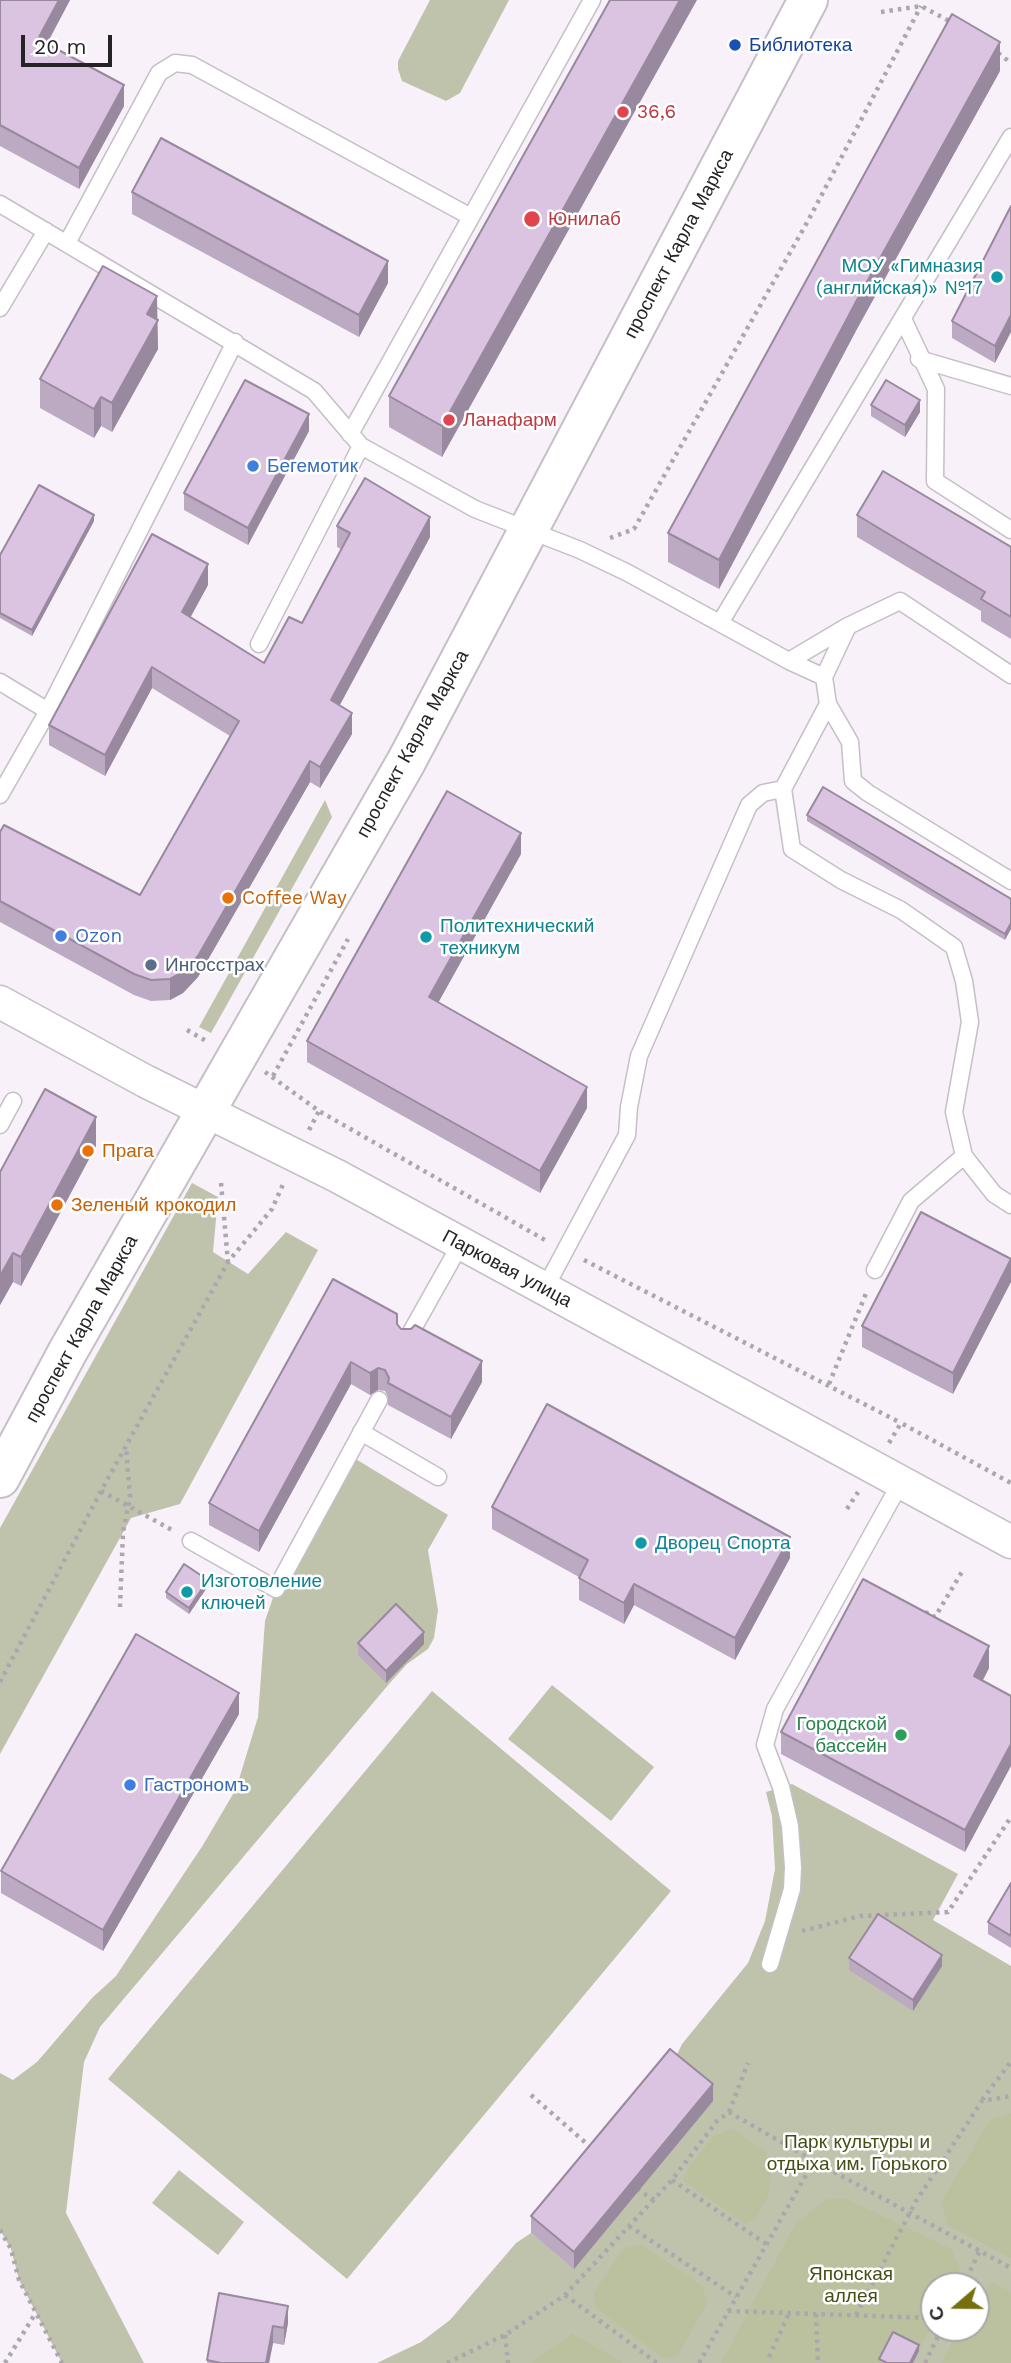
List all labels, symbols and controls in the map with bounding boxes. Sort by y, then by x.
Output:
scale bar [24,21,116,65]
text: 20 m [34,34,86,59]
place label: Библиотека [749,34,852,56]
marker: Библиотека [727,37,743,53]
place label: 36,6 [637,101,676,123]
marker: 36,6 [615,104,631,120]
street label: проспект Карла Маркса [619,146,739,342]
place label: Юнилаб [548,208,621,230]
marker: Юнилаб [522,209,542,229]
place label: МОУ «Гимназия (английская)» №17 [816,255,983,299]
marker: МОУ «Гимназия (английская)» №17 [989,269,1005,285]
place label: Ланафарм [463,409,557,431]
marker: Ланафарм [441,412,457,428]
place label: Бегемотик [267,455,358,477]
marker: Бегемотик [245,458,261,474]
street label: проспект Карла Маркса [352,646,474,842]
place label: Coffee Way [242,887,347,909]
marker: Coffee Way [220,890,236,906]
place label: Политехнический техникум [440,915,594,959]
place label: Ozon [75,925,122,947]
marker: Ozon [53,928,69,944]
marker: Политехнический техникум [418,929,434,945]
place label: Ингосстрах [165,954,265,976]
marker: Ингосстрах [143,957,159,973]
place label: Прага [102,1140,154,1162]
marker: Прага [80,1143,96,1159]
place label: Зеленый крокодил [71,1194,236,1216]
marker: Зеленый крокодил [49,1197,65,1213]
street label: Парковая улица [438,1225,576,1313]
street label: проспект Карла Маркса [21,1231,143,1427]
place label: Дворец Спорта [655,1532,791,1554]
marker: Дворец Спорта [633,1535,649,1551]
place label: Изготовление ключей [201,1570,322,1614]
marker: Изготовление ключей [179,1584,195,1600]
place label: Городской бассейн [796,1713,887,1757]
marker: Городской бассейн [893,1727,909,1743]
place label: Гастрономъ [144,1774,249,1796]
marker: Гастрономъ [122,1777,138,1793]
park label: Парк культуры и отдыха им. Горького [767,2131,947,2175]
park label: Японская аллея [809,2263,893,2307]
north arrow [920,2272,990,2342]
text: С [924,2303,950,2324]

